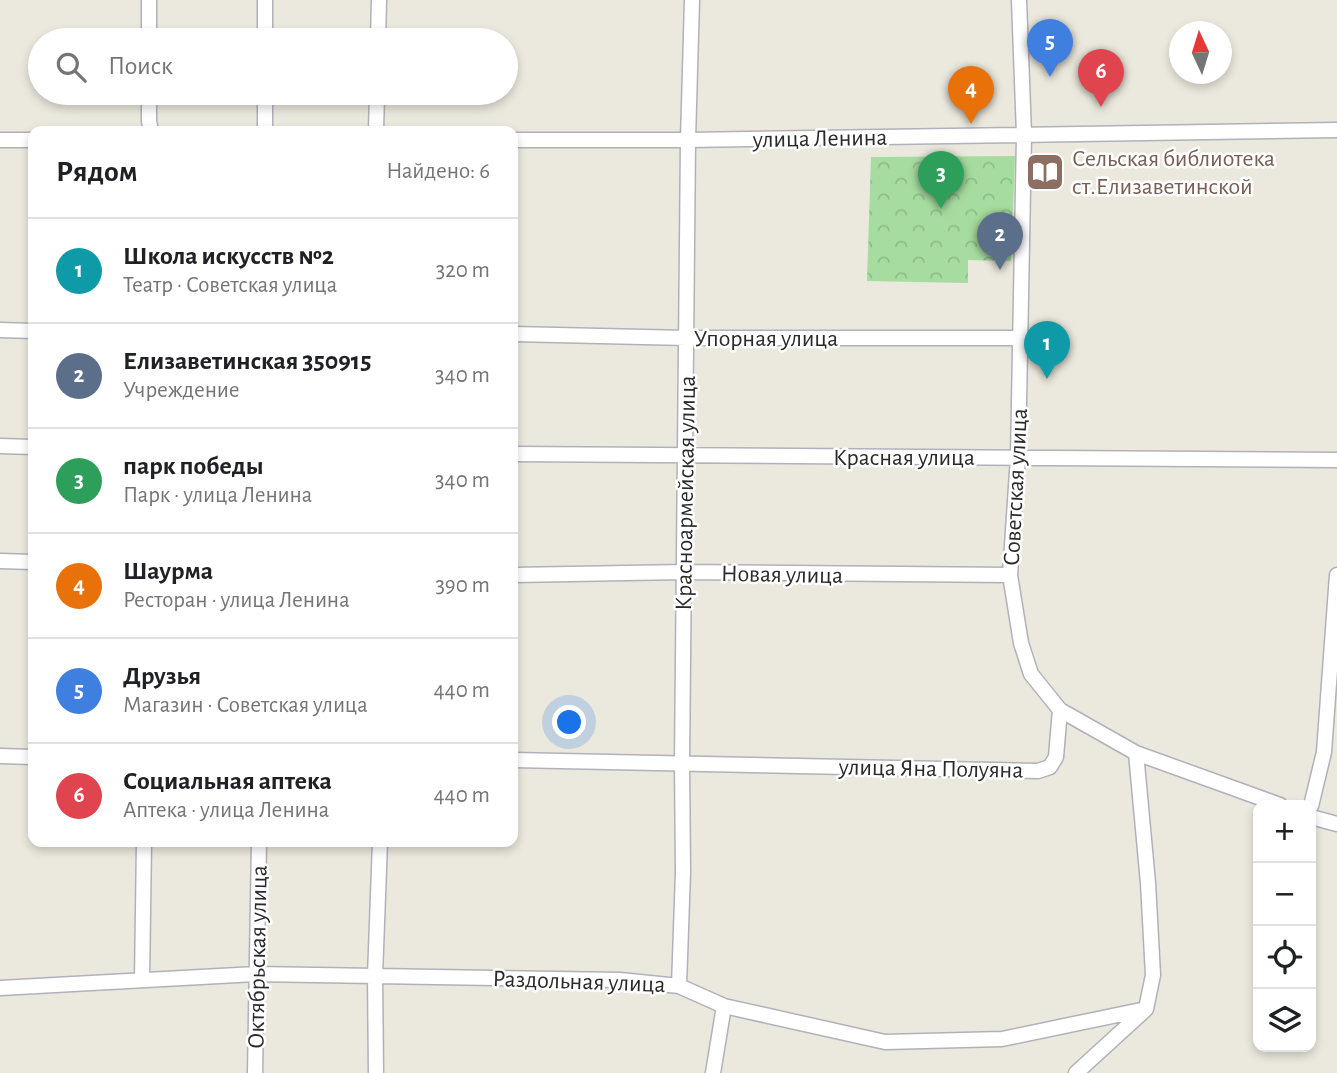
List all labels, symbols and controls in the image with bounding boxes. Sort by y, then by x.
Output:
pin: 5 [1027,19,1073,77]
north arrow [1169,21,1232,84]
search box [28,28,518,105]
icon: search [52,48,90,86]
pin: 6 [1078,49,1124,107]
text: Поиск [108,53,173,79]
pin: 4 [948,66,994,124]
street label: улица Ленина [751,126,888,152]
place label: Сельская библиотека ст.Елизаветинской [1072,147,1275,199]
pin: 3 [918,151,964,209]
library icon: Сельская библиотека ст.Елизаветинской [1024,151,1066,193]
text: Рядом [56,157,138,187]
text: Найдено: 6 [386,160,490,183]
pin: 2 [977,212,1023,270]
text: Школа искусств №2 [123,243,334,269]
text: 1 [75,259,83,282]
text: 320 m [436,259,490,282]
text: Театр · Советская улица [123,274,337,297]
pin: 1 [1024,321,1070,379]
street label: Упорная улица [694,327,838,351]
text: Елизаветинская 350915 [123,348,371,374]
text: 2 [74,364,84,387]
text: 340 m [435,364,490,387]
street label: Красноармейская улица [672,375,700,611]
text: Учреждение [123,379,240,402]
street label: Советская улица [1000,408,1032,567]
street label: Красная улица [833,446,975,470]
text: парк победы [123,453,264,479]
text: 3 [74,469,84,492]
text: 340 m [435,469,490,492]
text: Парк · улица Ленина [123,484,312,507]
text: Шаурма [123,558,213,584]
street label: Новая улица [721,562,843,588]
text: 4 [73,574,85,597]
text: 390 m [435,574,490,597]
text: Ресторан · улица Ленина [123,589,350,612]
text: Друзья [123,663,201,689]
text: 5 [74,679,84,702]
text: 440 m [434,679,490,702]
text: Магазин · Советская улица [123,694,368,717]
your location [552,705,586,739]
street label: улица Яна Полуяна [837,755,1024,783]
text: Социальная аптека [123,768,332,794]
text: 6 [73,784,85,807]
text: 440 m [434,784,490,807]
text: Аптека · улица Ленина [123,799,329,822]
map controls [1253,800,1316,1052]
button: + [1253,800,1316,863]
button: − [1253,863,1316,926]
street label: Октябрьская улица [244,865,272,1049]
button: locate [1253,926,1316,989]
street label: Раздольная улица [492,967,666,997]
button: layers [1253,989,1316,1052]

